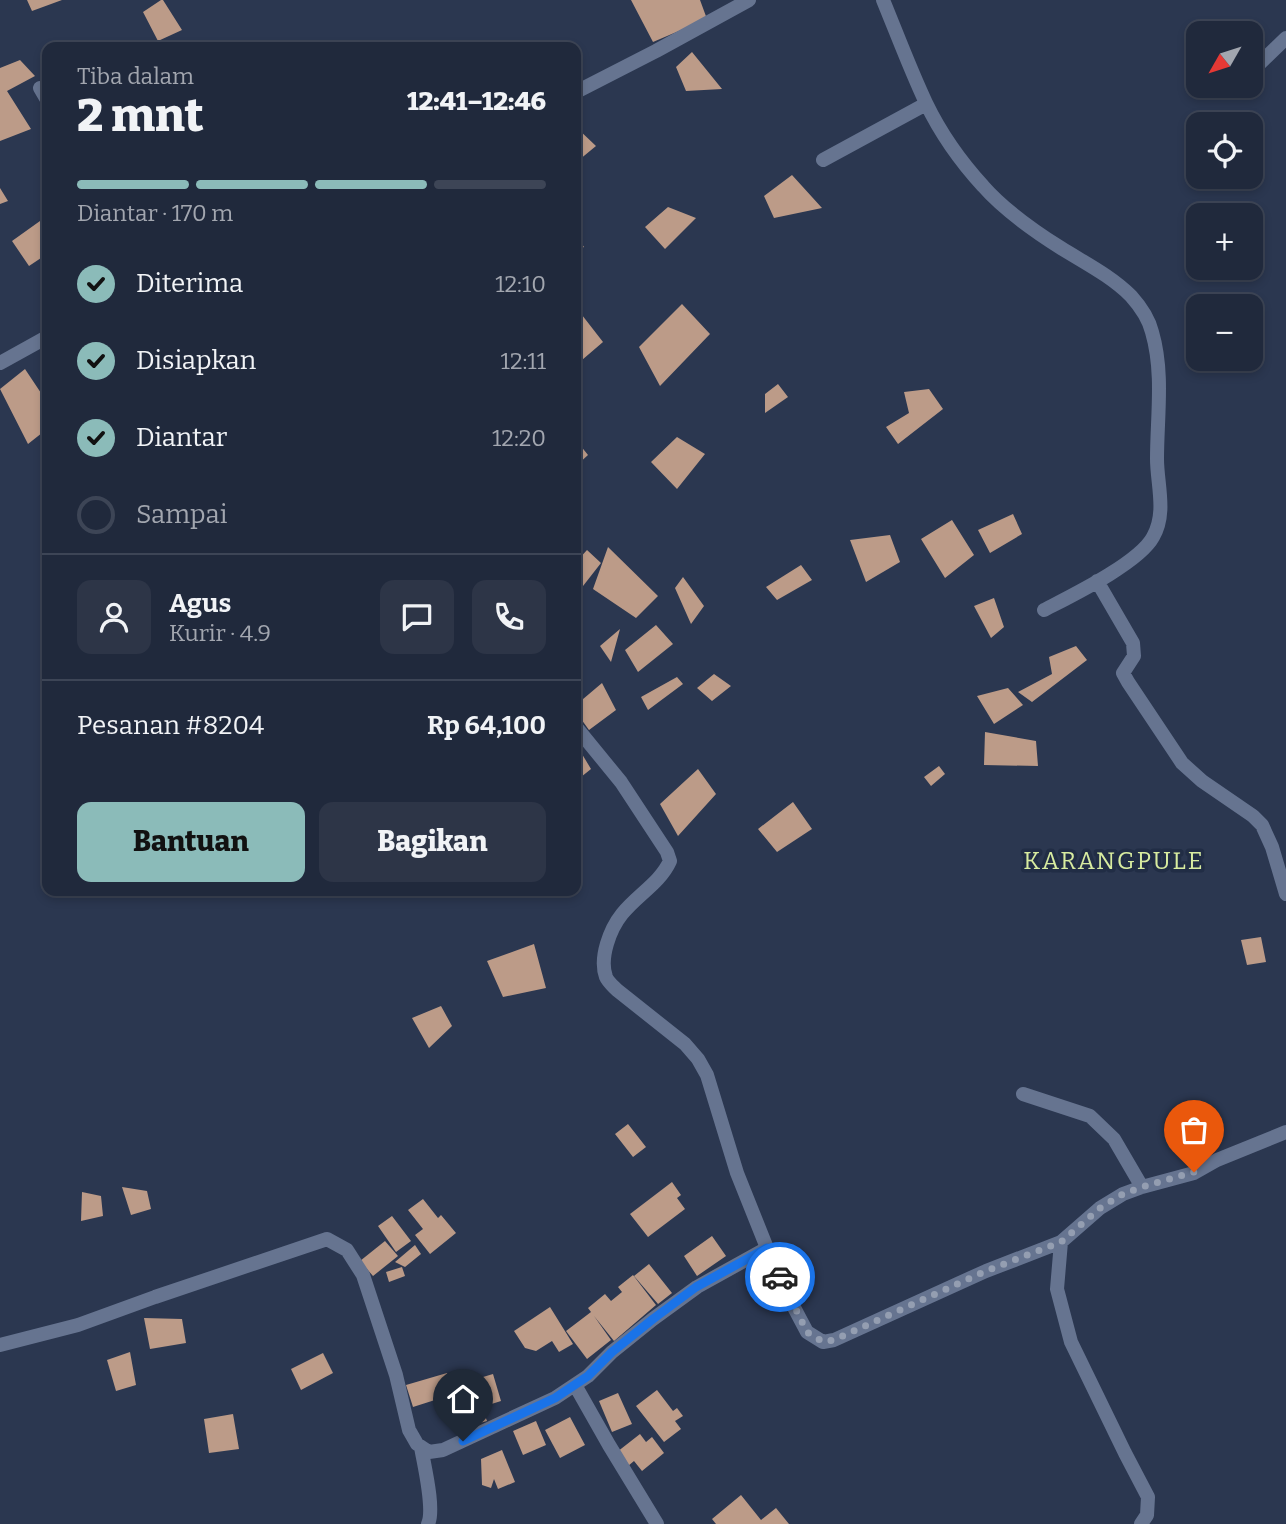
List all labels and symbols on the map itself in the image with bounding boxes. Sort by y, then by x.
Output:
north arrow [1186,21,1264,98]
district label: KARANGPULE [1023,847,1205,875]
pin [1164,1100,1224,1172]
courier [745,1242,815,1312]
pin [433,1369,493,1441]

